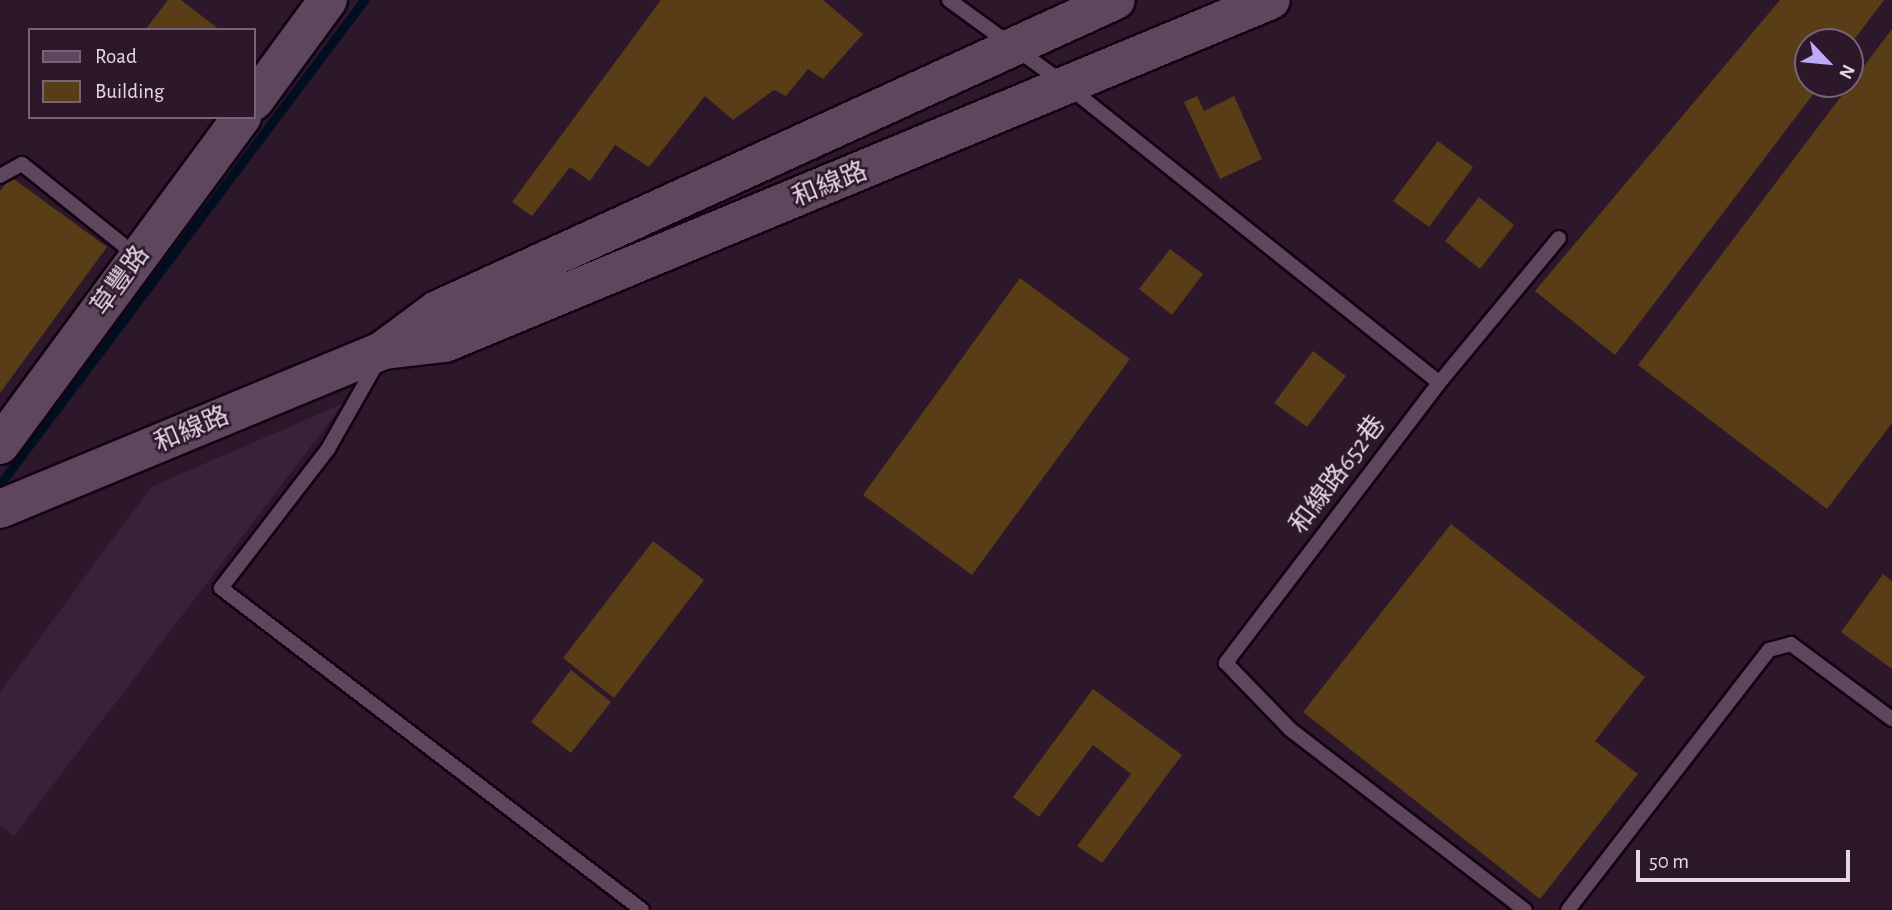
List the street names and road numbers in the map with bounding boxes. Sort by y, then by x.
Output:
street label: 和線路 [788,156,872,214]
street label: 草豐路 [85,240,157,322]
street label: 和線路 [150,400,234,460]
street label: 和線路652巷 [1284,410,1392,540]

